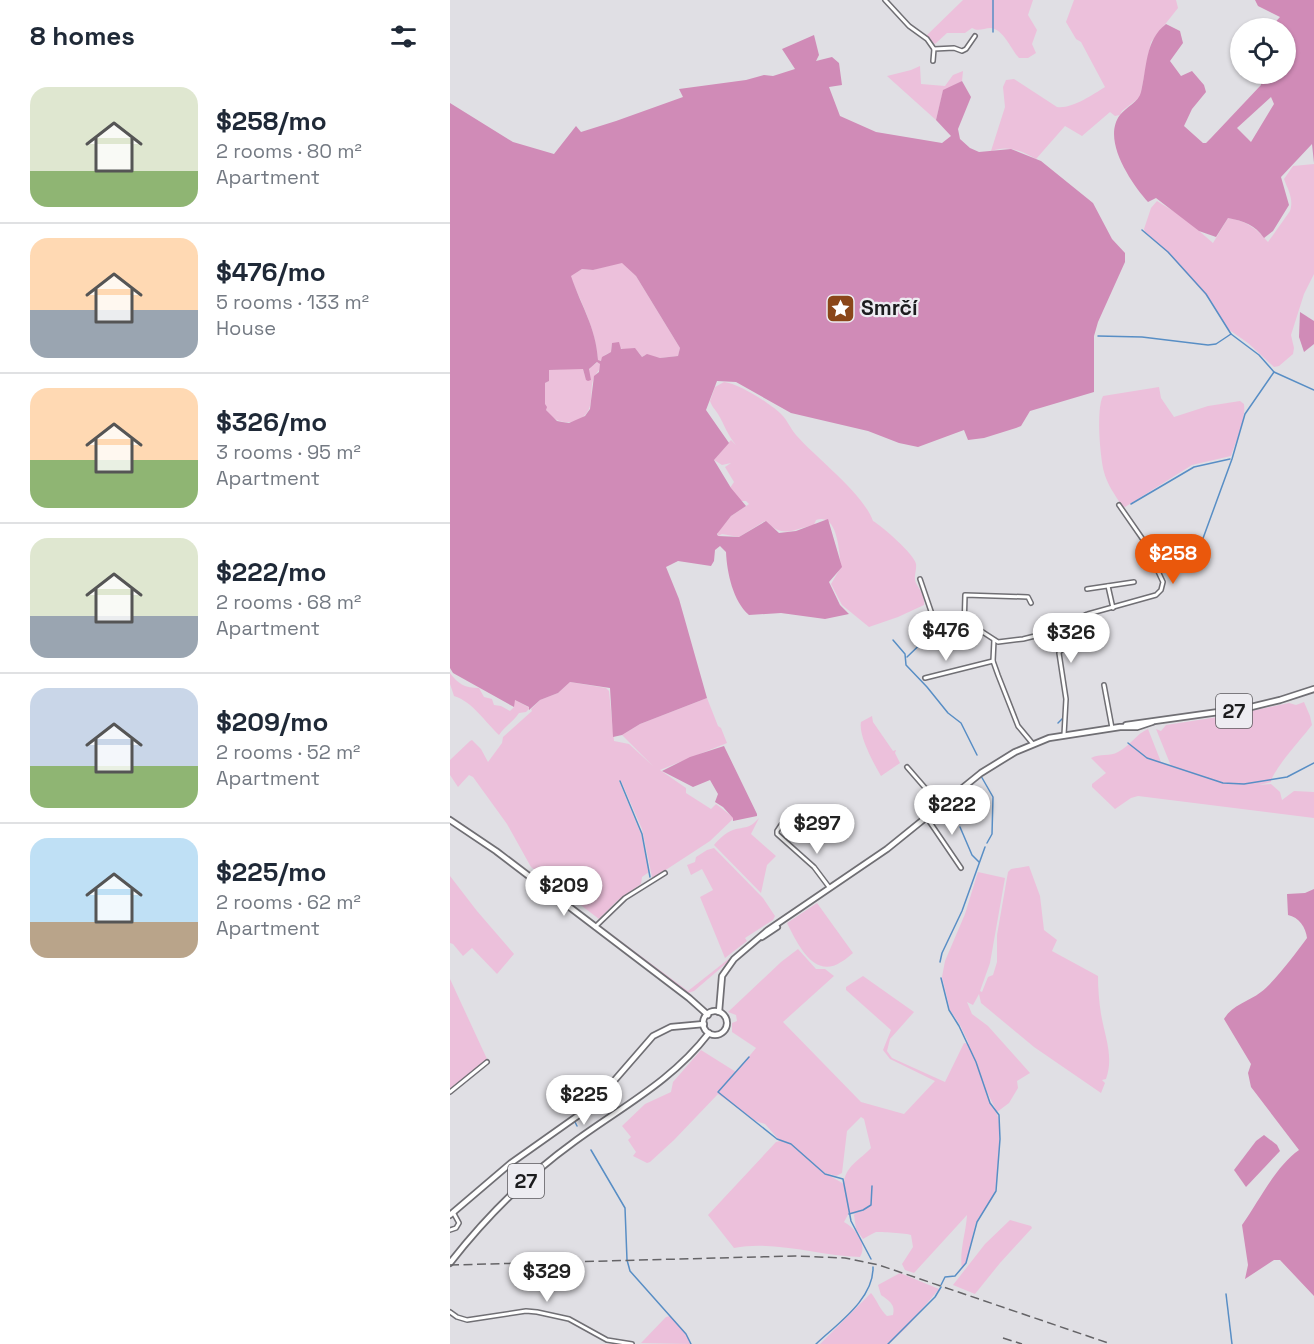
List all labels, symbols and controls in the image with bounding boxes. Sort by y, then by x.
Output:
map controls [1230,18,1296,84]
button: locate [1230,18,1296,84]
text: 8 homes [30,19,135,53]
icon: filters [387,20,420,53]
text: $258/mo [216,104,327,138]
icon: home [78,111,150,183]
text: 2 rooms · 80 m² [216,138,362,164]
text: Apartment [216,164,320,190]
text: $476/mo [216,255,326,289]
icon: home [78,262,150,334]
text: 5 rooms · 133 m² [216,289,369,315]
place icon: Smrčí [824,292,856,324]
place label: Smrčí [861,294,918,321]
text: House [216,315,276,341]
text: $326/mo [216,405,327,439]
icon: home [78,412,150,484]
text: 3 rooms · 95 m² [216,439,361,465]
text: Apartment [216,465,320,491]
pin: $258 [1137,534,1209,585]
text: $258 [1149,540,1197,566]
text: $222/mo [216,555,326,589]
icon: home [78,562,150,634]
text: 2 rooms · 68 m² [216,589,361,615]
pin: $476 [910,611,982,662]
pin: $326 [1035,613,1107,664]
text: Apartment [216,615,320,641]
text: $476 [922,617,970,643]
text: $326 [1047,619,1095,645]
road number: 27 [1216,694,1252,728]
text: $209/mo [216,705,328,739]
icon: home [78,712,150,784]
text: 2 rooms · 52 m² [216,739,360,765]
text: Apartment [216,765,320,791]
pin: $222 [916,785,988,836]
text: $222 [928,791,976,817]
pin: $297 [781,804,853,855]
text: $297 [794,810,840,836]
text: $225/mo [216,855,326,889]
icon: home [78,862,150,934]
pin: $209 [528,866,600,917]
text: $209 [539,872,589,898]
text: 2 rooms · 62 m² [216,889,361,915]
text: Apartment [216,915,320,941]
pin: $225 [548,1075,620,1126]
text: $225 [560,1081,608,1107]
road number: 27 [508,1164,544,1198]
pin: $329 [511,1252,583,1303]
text: $329 [523,1258,571,1284]

